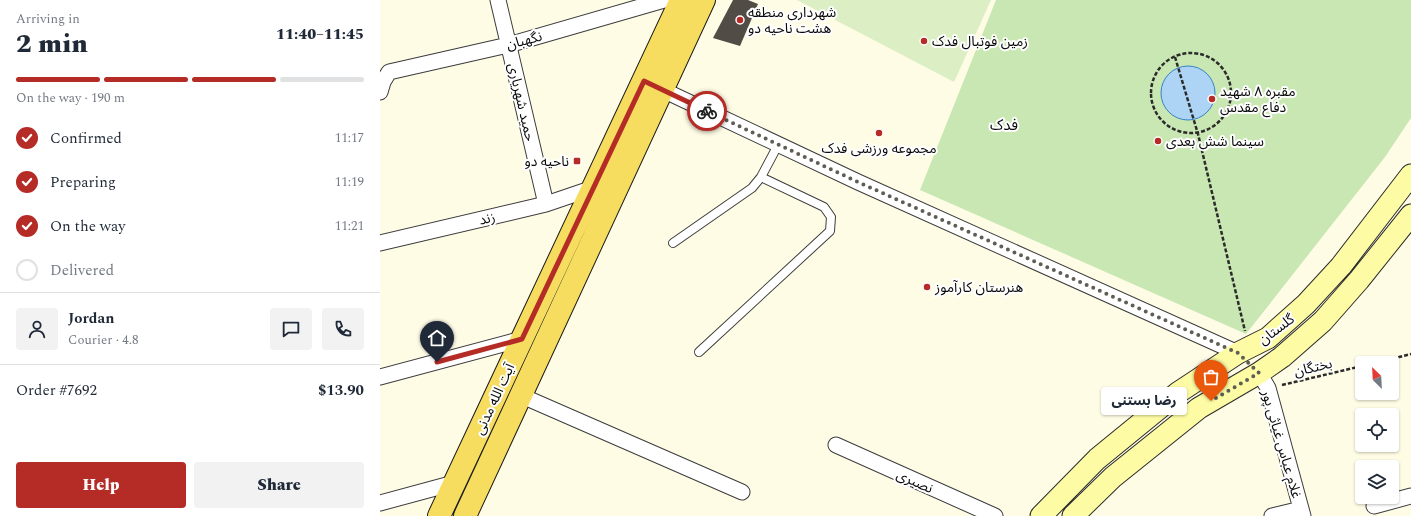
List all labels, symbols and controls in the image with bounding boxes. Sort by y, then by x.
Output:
place label: شهرداری منطقه هشت ناحیه دو [748,2,836,39]
text: Arriving in [16,9,80,29]
marker: شهرداری منطقه هشت ناحیه دو [735,15,745,25]
text: 11:40–11:45 [276,23,364,46]
text: 2 min [16,24,88,64]
street label: نگهبان [504,26,545,55]
place label: زمین فوتبال فدک [932,31,1028,52]
marker: زمین فوتبال فدک [919,36,929,46]
street label: حمید شهریاری [502,61,541,143]
place label: مقبره ۸ شهید دفاع مقدس [1220,81,1296,118]
text: On the way · 190 m [16,88,125,108]
courier [687,91,727,131]
marker: مقبره ۸ شهید دفاع مقدس [1207,94,1217,104]
icon: bike [696,100,718,122]
district label: فدک [990,114,1018,137]
icon: check [16,127,38,149]
text: Confirmed [50,127,122,150]
text: 11:17 [335,128,364,148]
marker: مجموعه ورزشی فدک [874,128,884,138]
place label: سینما شش بعدی [1166,131,1264,152]
marker: سینما شش بعدی [1153,136,1163,146]
place label: مجموعه ورزشی فدک [821,138,937,159]
place label: ناحیه دو [524,151,569,172]
marker: ناحیه دو [572,156,582,166]
icon: check [16,171,38,193]
text: Preparing [50,171,116,194]
text: 11:19 [335,172,364,192]
street label: زند [477,206,497,231]
icon: check [16,215,38,237]
text: On the way [50,215,125,238]
text: 11:21 [335,216,364,236]
text: Delivered [50,259,114,282]
place label: هنرستان کارآموز [934,277,1023,298]
marker: هنرستان کارآموز [922,282,932,292]
text: Jordan [68,307,115,330]
button: person [16,308,58,350]
button: chat [270,308,312,350]
button: phone [322,308,364,350]
street label: گلستان [1254,309,1299,350]
pin [420,321,454,362]
icon: home [426,327,448,349]
text: Courier · 4.8 [68,330,138,350]
street label: بختگان [1292,353,1335,382]
north arrow [1355,356,1399,400]
map controls [1355,356,1399,504]
street label: آیت الله مدنی [469,359,521,438]
pin [1194,360,1228,401]
icon: bag [1200,366,1222,388]
text: Order #7692 [16,379,97,402]
text: $13.90 [318,379,364,402]
street label: غلام عباس غیاثی ‌پور [1256,386,1307,501]
callout: رضا بستنی [1101,387,1187,415]
text: رضا بستنی [1111,391,1177,411]
button: locate [1355,408,1399,452]
button: layers [1355,460,1399,504]
button: Help [16,462,186,508]
button: Share [194,462,364,508]
street label: نصیری [893,464,937,499]

